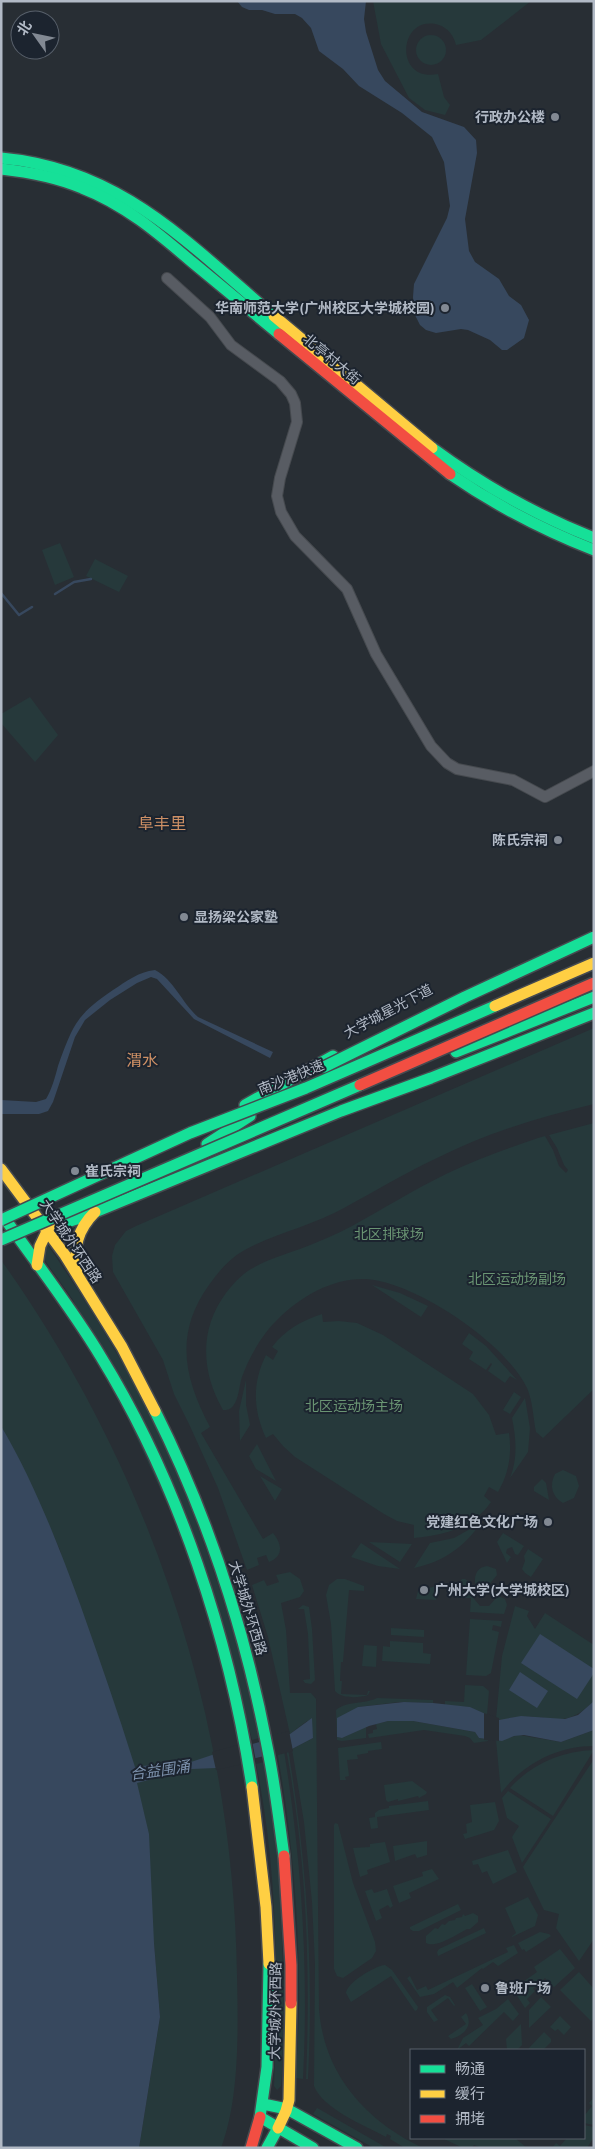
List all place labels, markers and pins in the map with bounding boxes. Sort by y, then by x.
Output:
place label: 行政办公楼 [475,108,545,126]
marker: 行政办公楼 [549,111,561,123]
place label: 华南师范大学(广州校区大学城校园) [215,299,435,317]
marker: 华南师范大学(广州校区大学城校园) [439,302,451,314]
place label: 陈氏宗祠 [492,831,548,849]
marker: 陈氏宗祠 [552,834,564,846]
place label: 显扬梁公家塾 [194,908,278,926]
marker: 显扬梁公家塾 [178,911,190,923]
place label: 崔氏宗祠 [85,1162,141,1180]
marker: 崔氏宗祠 [69,1165,81,1177]
place label: 党建红色文化广场 [426,1513,538,1531]
marker: 党建红色文化广场 [542,1516,554,1528]
place label: 广州大学(大学城校区) [434,1581,570,1599]
marker: 广州大学(大学城校区) [418,1584,430,1596]
place label: 鲁班广场 [495,1979,551,1997]
marker: 鲁班广场 [479,1982,491,1994]

